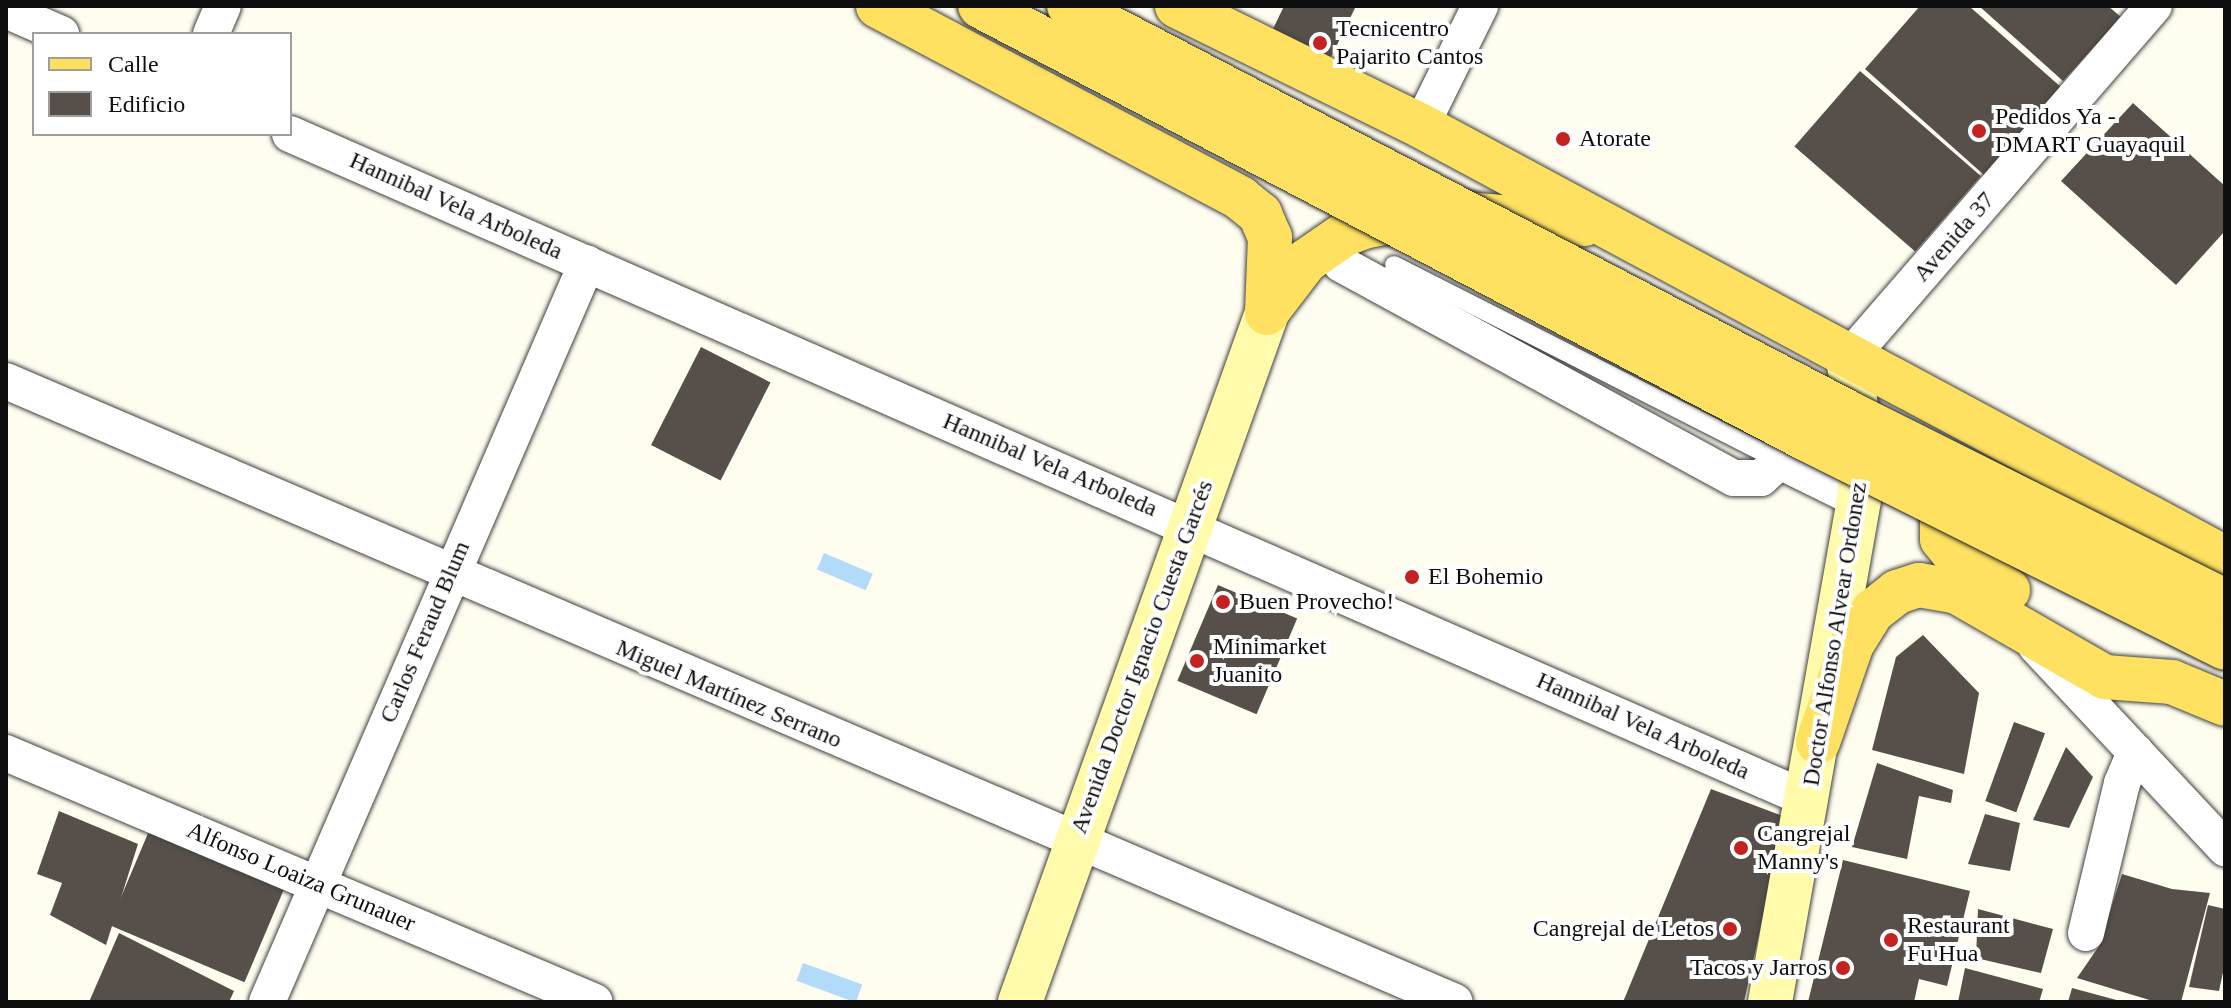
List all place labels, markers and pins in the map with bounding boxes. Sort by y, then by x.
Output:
place label: Tecnicentro Pajarito Cantos [1336,15,1483,71]
marker: Tecnicentro Pajarito Cantos [1311,34,1329,52]
place label: Pedidos Ya - DMART Guayaquil [1995,103,2186,159]
marker: Pedidos Ya - DMART Guayaquil [1970,122,1988,140]
place label: Atorate [1579,125,1651,153]
marker: Atorate [1554,130,1572,148]
place label: El Bohemio [1428,563,1543,591]
marker: El Bohemio [1403,568,1421,586]
place label: Buen Provecho! [1239,588,1394,616]
marker: Buen Provecho! [1214,593,1232,611]
place label: Minimarket Juanito [1213,633,1326,689]
marker: Minimarket Juanito [1188,652,1206,670]
place label: Cangrejal Manny's [1757,820,1850,876]
marker: Cangrejal Manny's [1732,839,1750,857]
place label: Restaurant Fu Hua [1907,912,2010,968]
place label: Cangrejal de Letos [1533,915,1714,943]
marker: Cangrejal de Letos [1721,920,1739,938]
marker: Restaurant Fu Hua [1882,931,1900,949]
place label: Tacos y Jarros [1690,954,1827,982]
marker: Tacos y Jarros [1834,959,1852,977]

